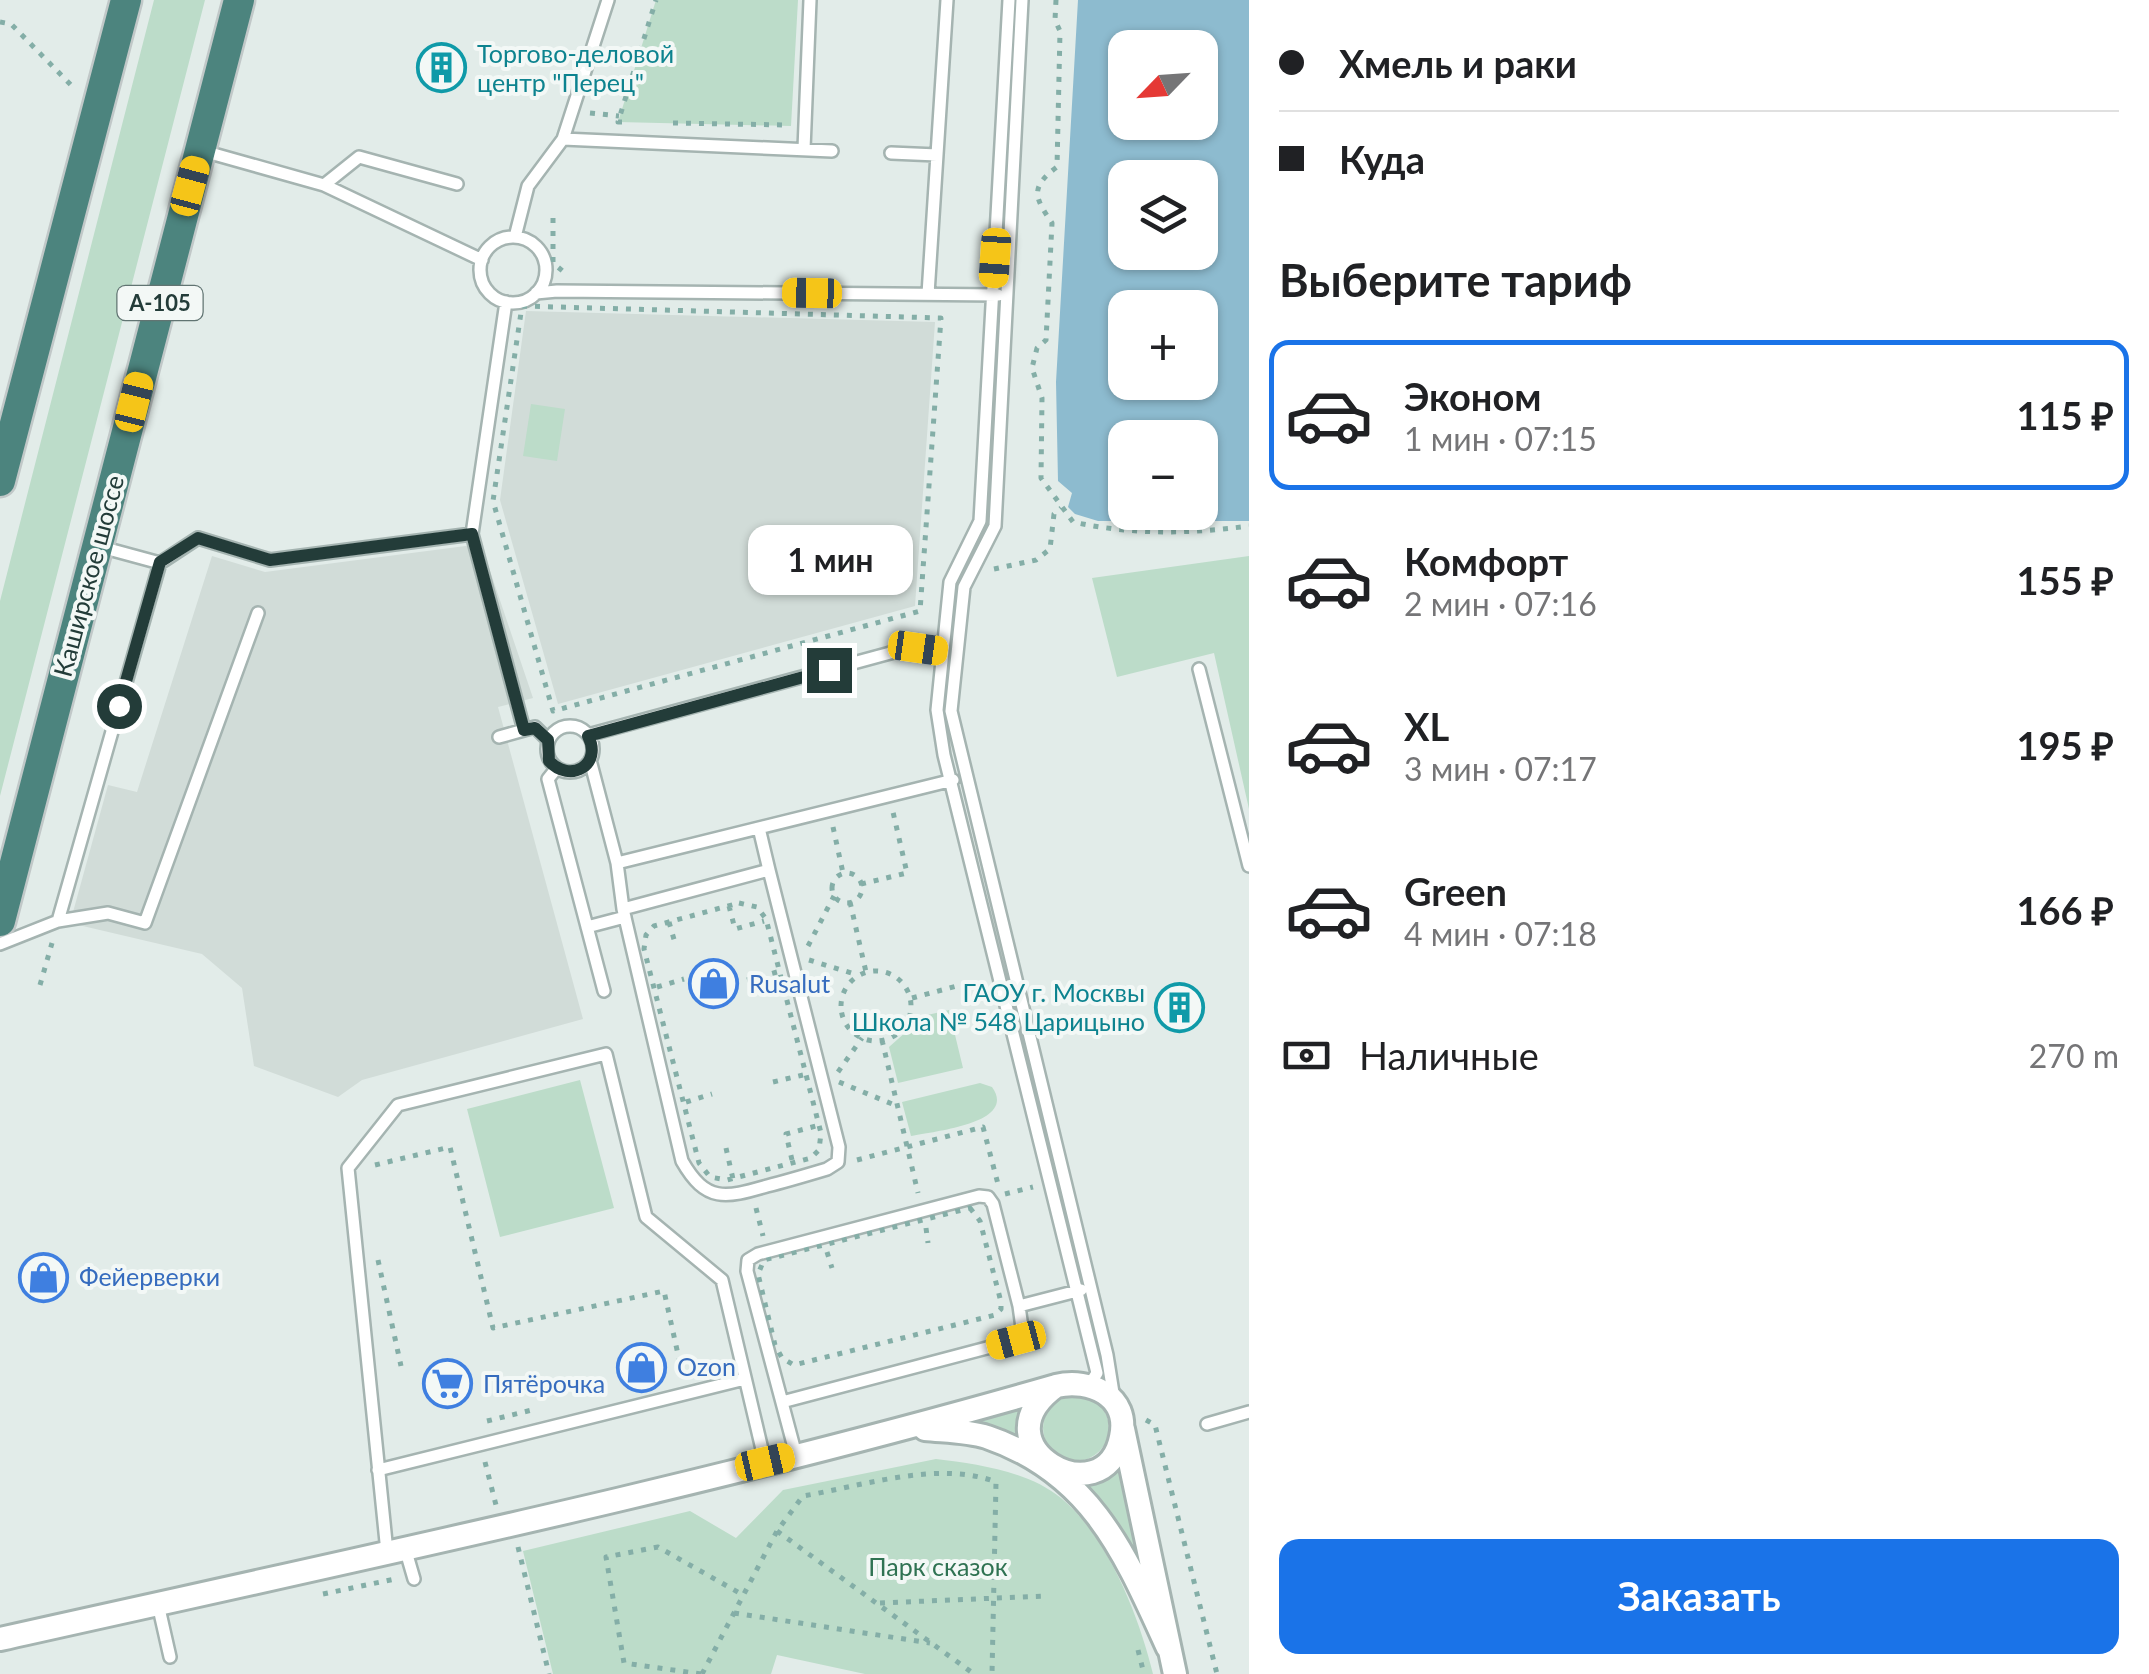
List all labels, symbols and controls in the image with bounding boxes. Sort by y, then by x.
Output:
north arrow [1108,30,1218,140]
map controls [1108,30,1218,530]
place label: Торгово-деловой центр "Перец" [477,38,674,97]
text: Хмель и раки [1339,40,1577,86]
building icon: Торгово-деловой центр "Перец" [416,42,468,94]
text: Куда [1339,136,1425,182]
car [168,153,212,219]
button: layers [1108,160,1218,270]
car [978,227,1012,289]
text: Выберите тариф [1279,253,1632,307]
car [782,277,842,309]
road number: А-105 [118,286,202,320]
button: + [1108,290,1218,400]
car [112,369,156,435]
icon: car [1284,370,1374,460]
text: Эконом [1404,373,1542,419]
text: 115 ₽ [2017,392,2114,438]
text: 1 мин · 07:15 [1404,419,1597,458]
button: − [1108,420,1218,530]
street label: Каширское шоссе [47,472,129,680]
callout: 1 мин [746,525,912,595]
icon: car [1284,535,1374,625]
text: Комфорт [1404,538,1568,584]
text: 1 мин [787,540,874,579]
text: 155 ₽ [2017,557,2114,603]
text: 2 мин · 07:16 [1404,584,1597,623]
car [886,629,950,667]
route end [807,648,852,693]
route start [97,684,142,729]
icon: car [1284,700,1374,790]
text: XL [1404,703,1449,749]
text: 195 ₽ [2017,722,2114,768]
text: 3 мин · 07:17 [1404,749,1597,788]
icon: car [1284,865,1374,955]
text: Green [1404,868,1507,914]
text: 166 ₽ [2017,887,2114,933]
text: 4 мин · 07:18 [1404,914,1597,953]
shop icon: Rusalut [688,958,740,1010]
place label: Rusalut [749,968,830,998]
place label: ГАОУ г. Москвы Школа № 548 Царицыно [852,977,1145,1036]
building icon: ГАОУ г. Москвы Школа № 548 Царицыно [1154,981,1206,1033]
icon: cash [1279,1028,1334,1083]
text: Наличные [1359,1032,1539,1078]
text: 270 m [2029,1036,2119,1075]
shop icon: Фейерверки [18,1251,70,1303]
place label: Фейерверки [79,1261,220,1291]
car [983,1318,1049,1362]
shop icon: Ozon [616,1341,668,1393]
place label: Ozon [677,1351,736,1381]
supermarket icon: Пятёрочка [422,1358,474,1410]
place label: Пятёрочка [483,1368,605,1398]
car [732,1441,798,1483]
button: Заказать [1279,1539,2119,1654]
park label: Парк сказок [868,1551,1008,1581]

